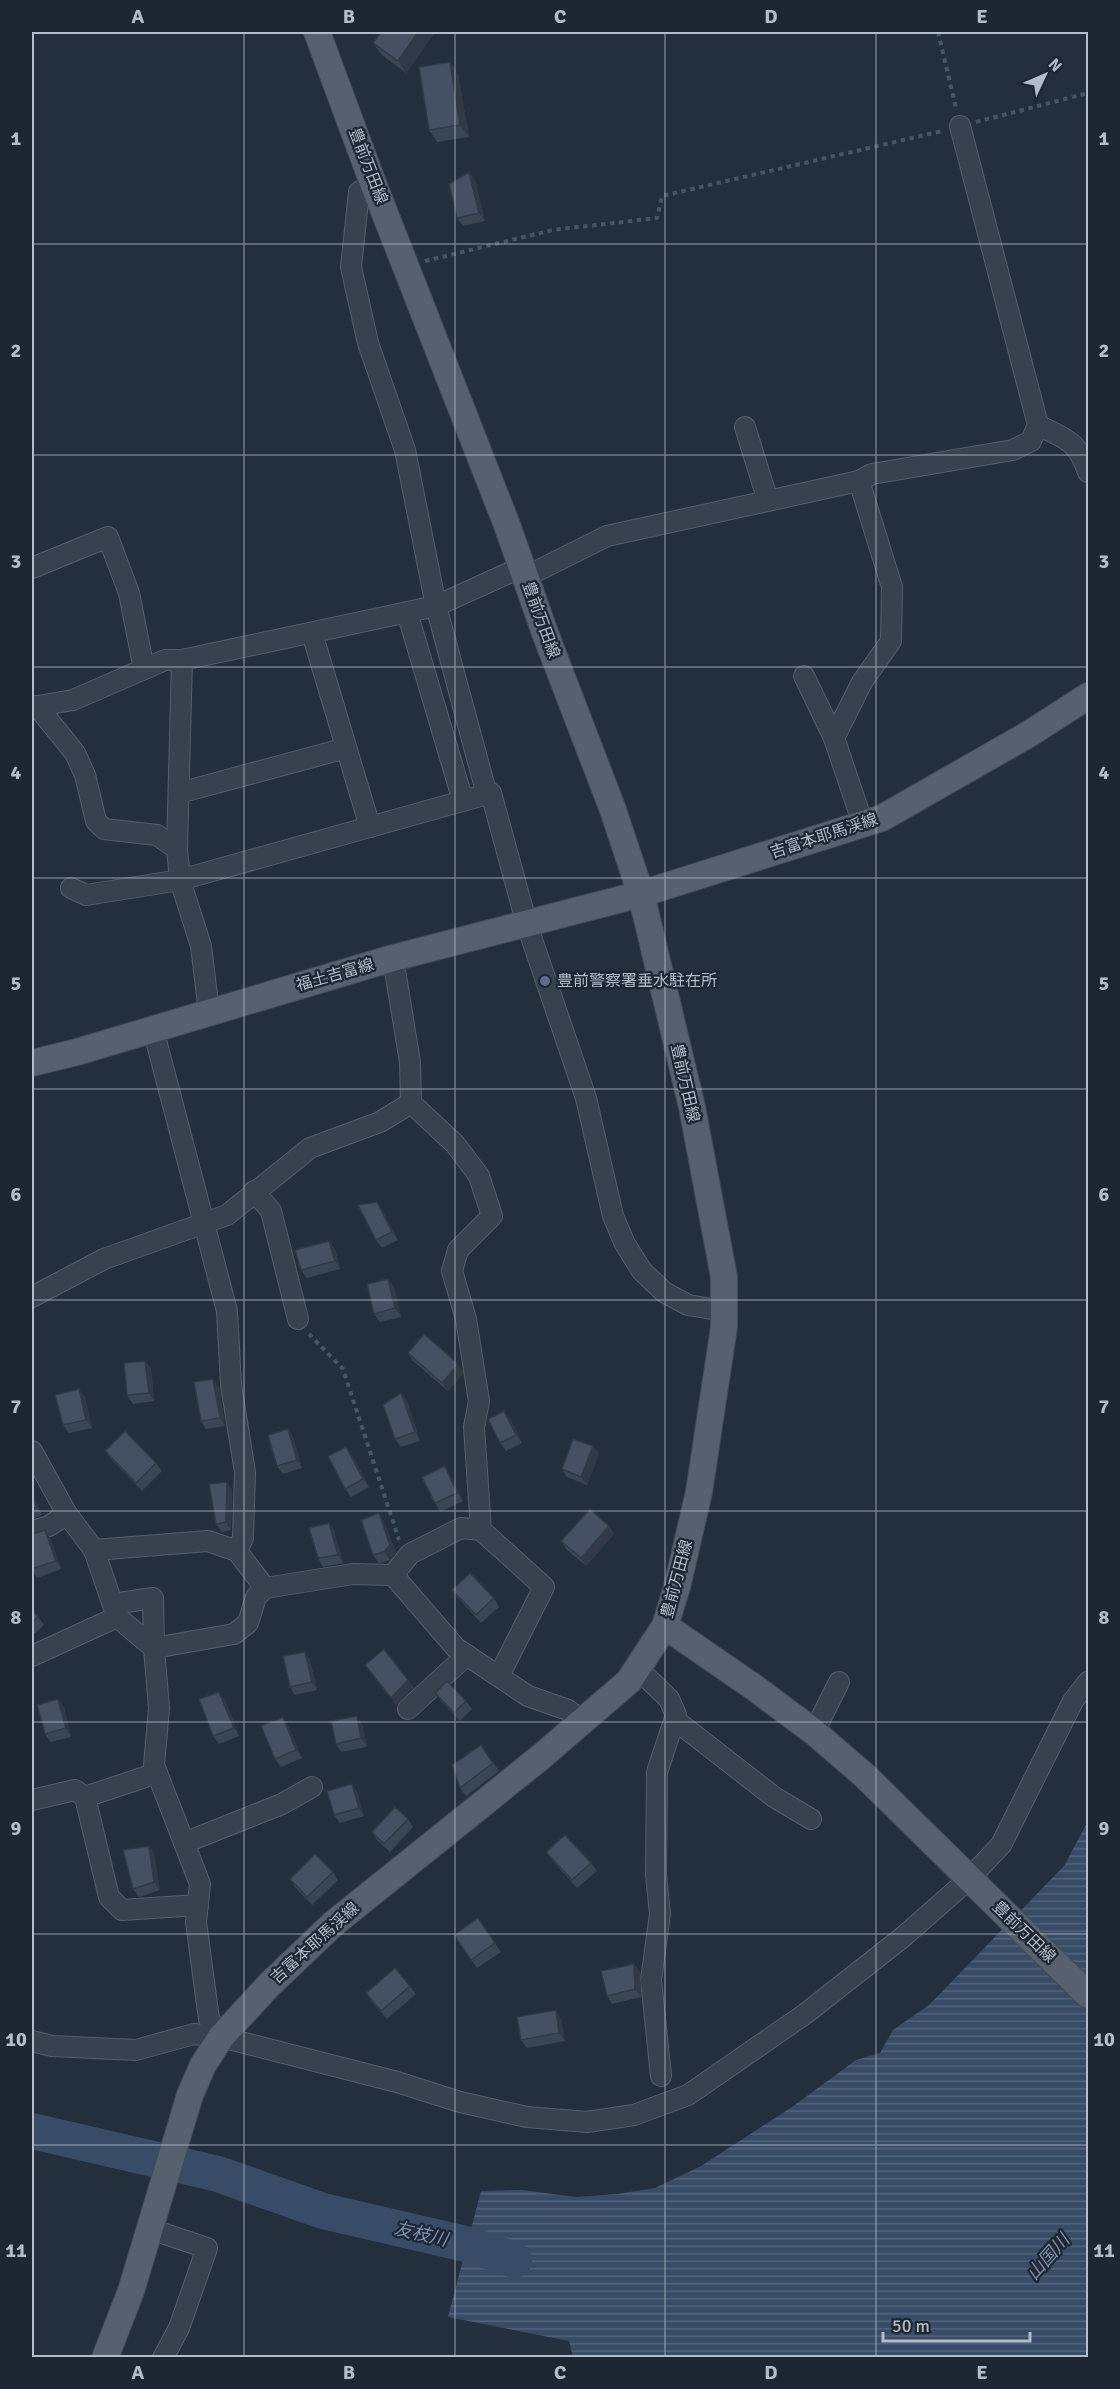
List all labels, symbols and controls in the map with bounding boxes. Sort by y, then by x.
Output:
text: A [132,4,145,29]
text: B [343,4,355,29]
text: C [554,4,566,29]
text: D [764,4,778,29]
text: E [976,4,988,29]
north arrow [1015,45,1075,105]
text: N [1044,54,1066,76]
street label: 豊前万田線 [344,125,392,207]
text: 1 [11,126,22,151]
text: 1 [1099,126,1110,151]
text: 2 [11,338,21,363]
text: 2 [1099,338,1109,363]
text: 3 [11,549,21,574]
text: 3 [1099,549,1109,574]
street label: 豊前万田線 [518,579,564,661]
text: 4 [11,760,22,785]
text: 4 [1099,760,1110,785]
street label: 吉富本耶馬渓線 [768,809,880,863]
street label: 福土吉富線 [294,954,376,996]
text: 5 [11,971,21,996]
place label: 豊前警察署垂水駐在所 [557,971,717,991]
text: 5 [1099,971,1109,996]
marker: 豊前警察署垂水駐在所 [538,974,552,988]
street label: 豊前万田線 [666,1042,704,1124]
text: 6 [11,1182,22,1207]
text: 6 [1099,1182,1110,1207]
text: 7 [11,1394,22,1419]
text: 7 [1099,1394,1110,1419]
street label: 豊前万田線 [657,1538,697,1620]
text: 8 [11,1605,22,1630]
text: 8 [1099,1605,1110,1630]
text: 9 [11,1816,22,1841]
text: 9 [1099,1816,1110,1841]
street label: 豊前万田線 [988,1897,1060,1967]
street label: 吉富本耶馬渓線 [267,1898,363,1988]
text: 10 [5,2027,27,2052]
text: 10 [1093,2027,1115,2052]
water label: 友枝川 [392,2217,452,2251]
water label: 山国川 [1022,2228,1075,2285]
text: 11 [5,2238,27,2263]
text: 11 [1093,2238,1115,2263]
scale bar [883,2305,1030,2343]
text: 50 m [892,2315,930,2337]
text: A [132,2360,145,2385]
text: B [343,2360,355,2385]
text: C [554,2360,566,2385]
text: D [764,2360,778,2385]
text: E [976,2360,988,2385]

